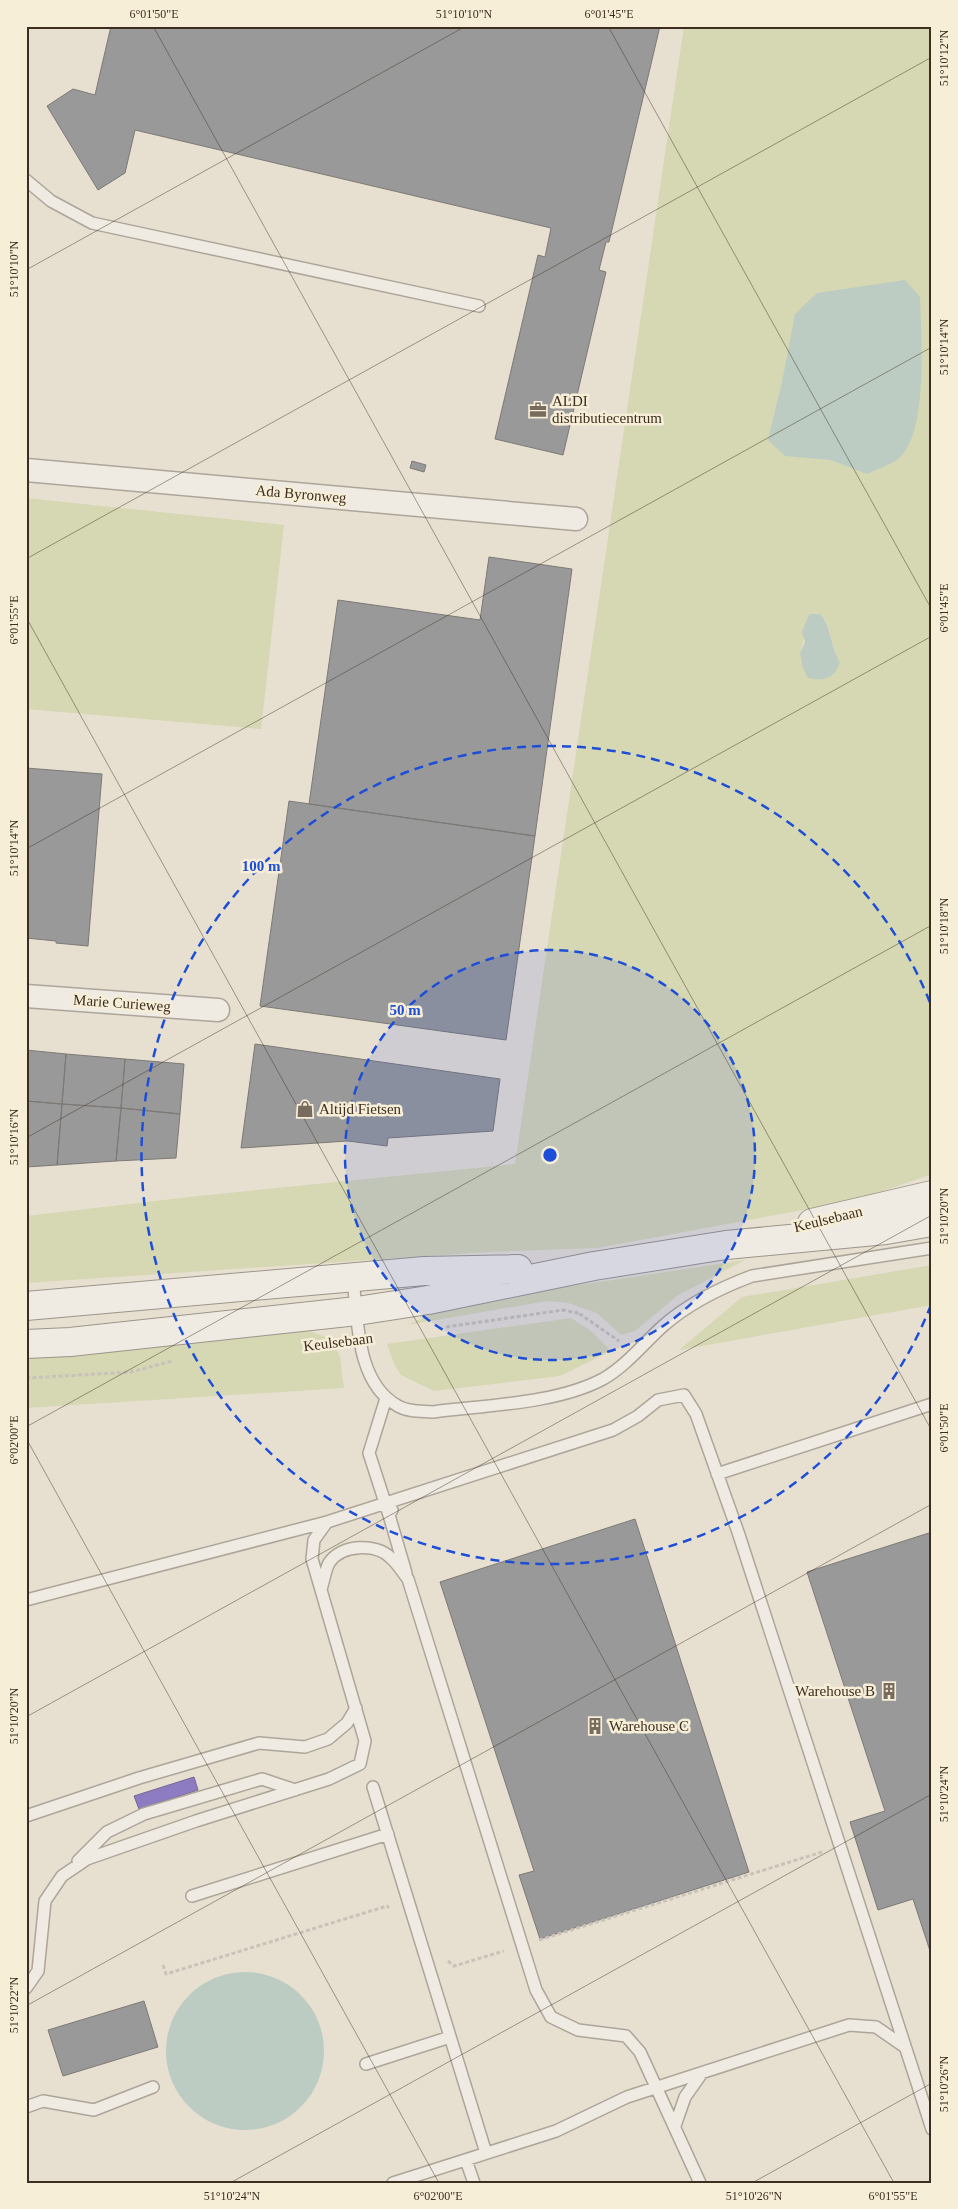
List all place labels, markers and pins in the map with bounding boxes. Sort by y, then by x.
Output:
place label: ALDI distributiecentrum [552,393,662,426]
office icon: ALDI distributiecentrum [528,400,548,420]
shop icon: Altijd Fietsen [295,1099,315,1119]
place label: Altijd Fietsen [319,1101,402,1117]
centre of rings [541,1146,559,1164]
building icon: Warehouse B [879,1681,899,1701]
place label: Warehouse B [795,1683,875,1699]
building icon: Warehouse C [585,1716,605,1736]
place label: Warehouse C [609,1718,689,1734]

